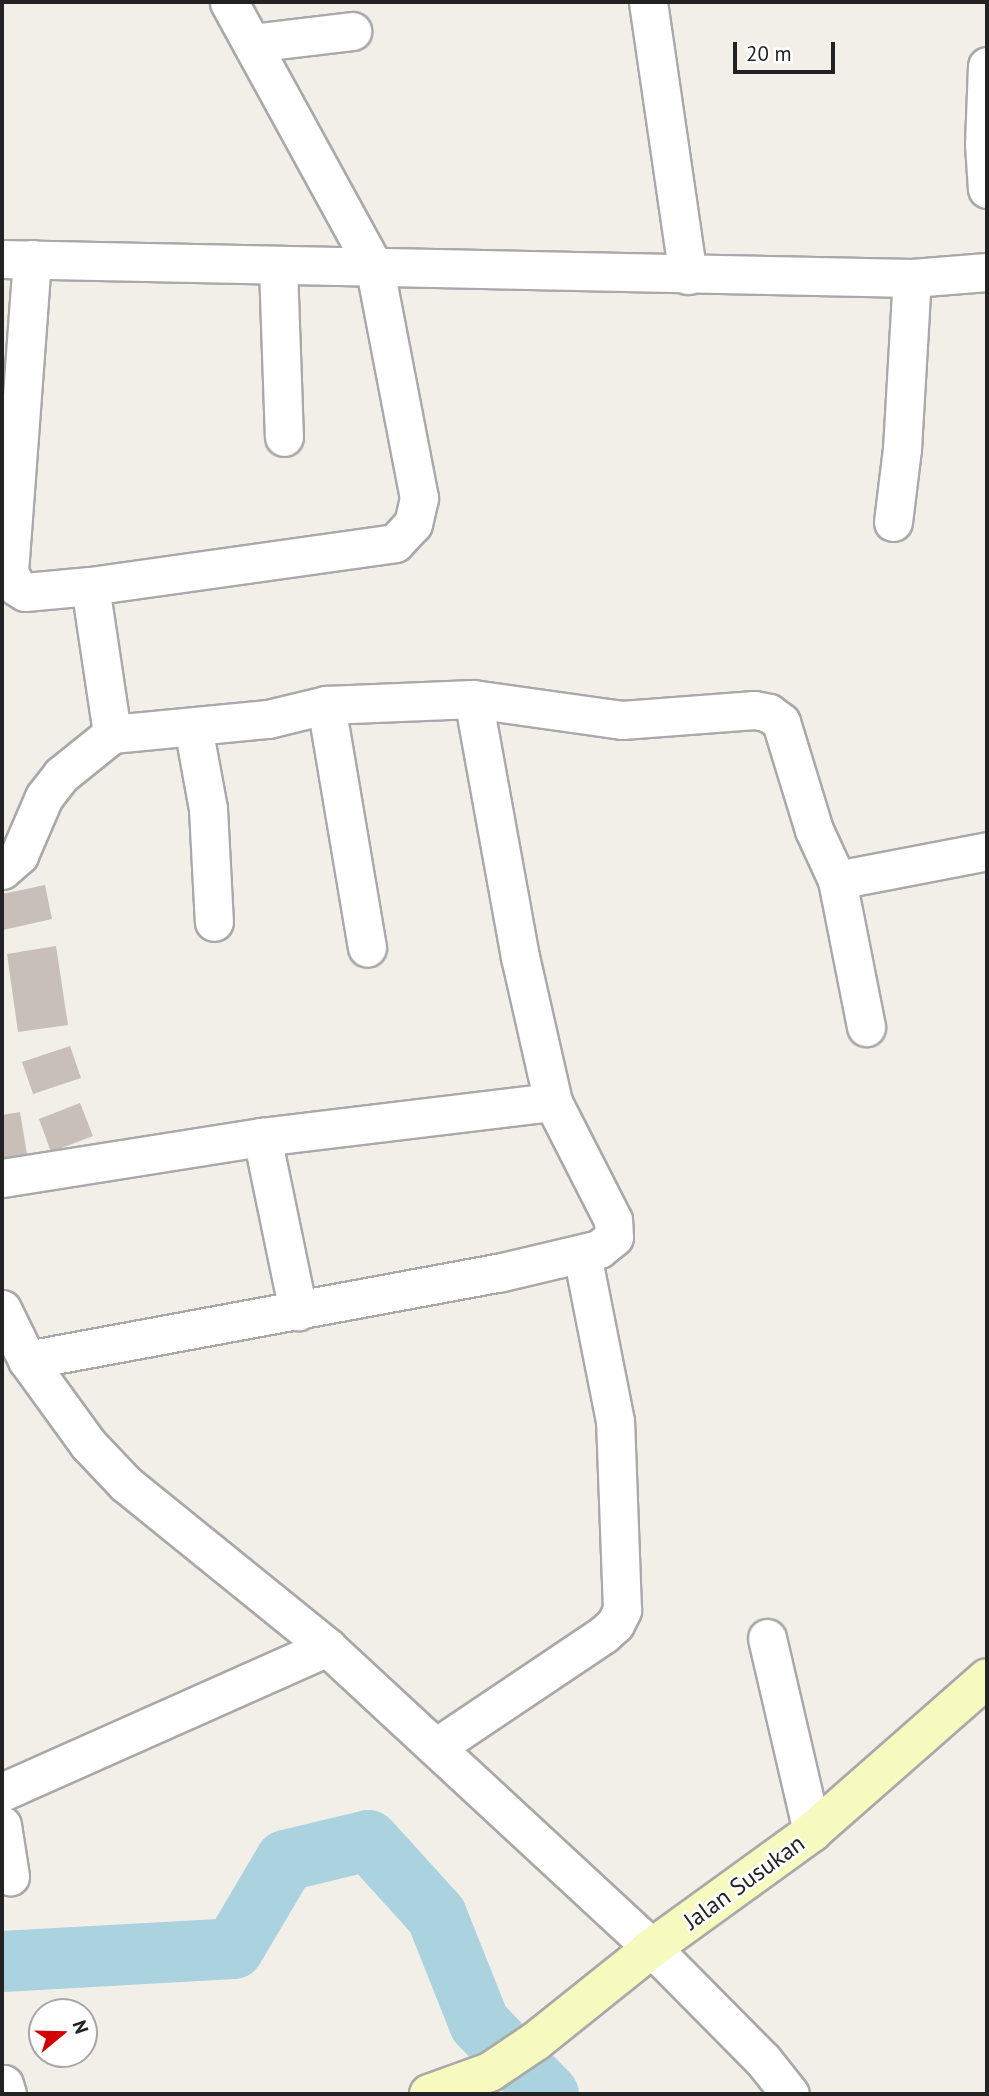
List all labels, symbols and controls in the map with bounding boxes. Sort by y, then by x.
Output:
scale bar [737,28,838,72]
text: 20 m [746,40,792,67]
street label: Jalan Susukan [678,1828,810,1936]
north arrow [28,1998,98,2068]
text: N [68,2017,94,2037]

